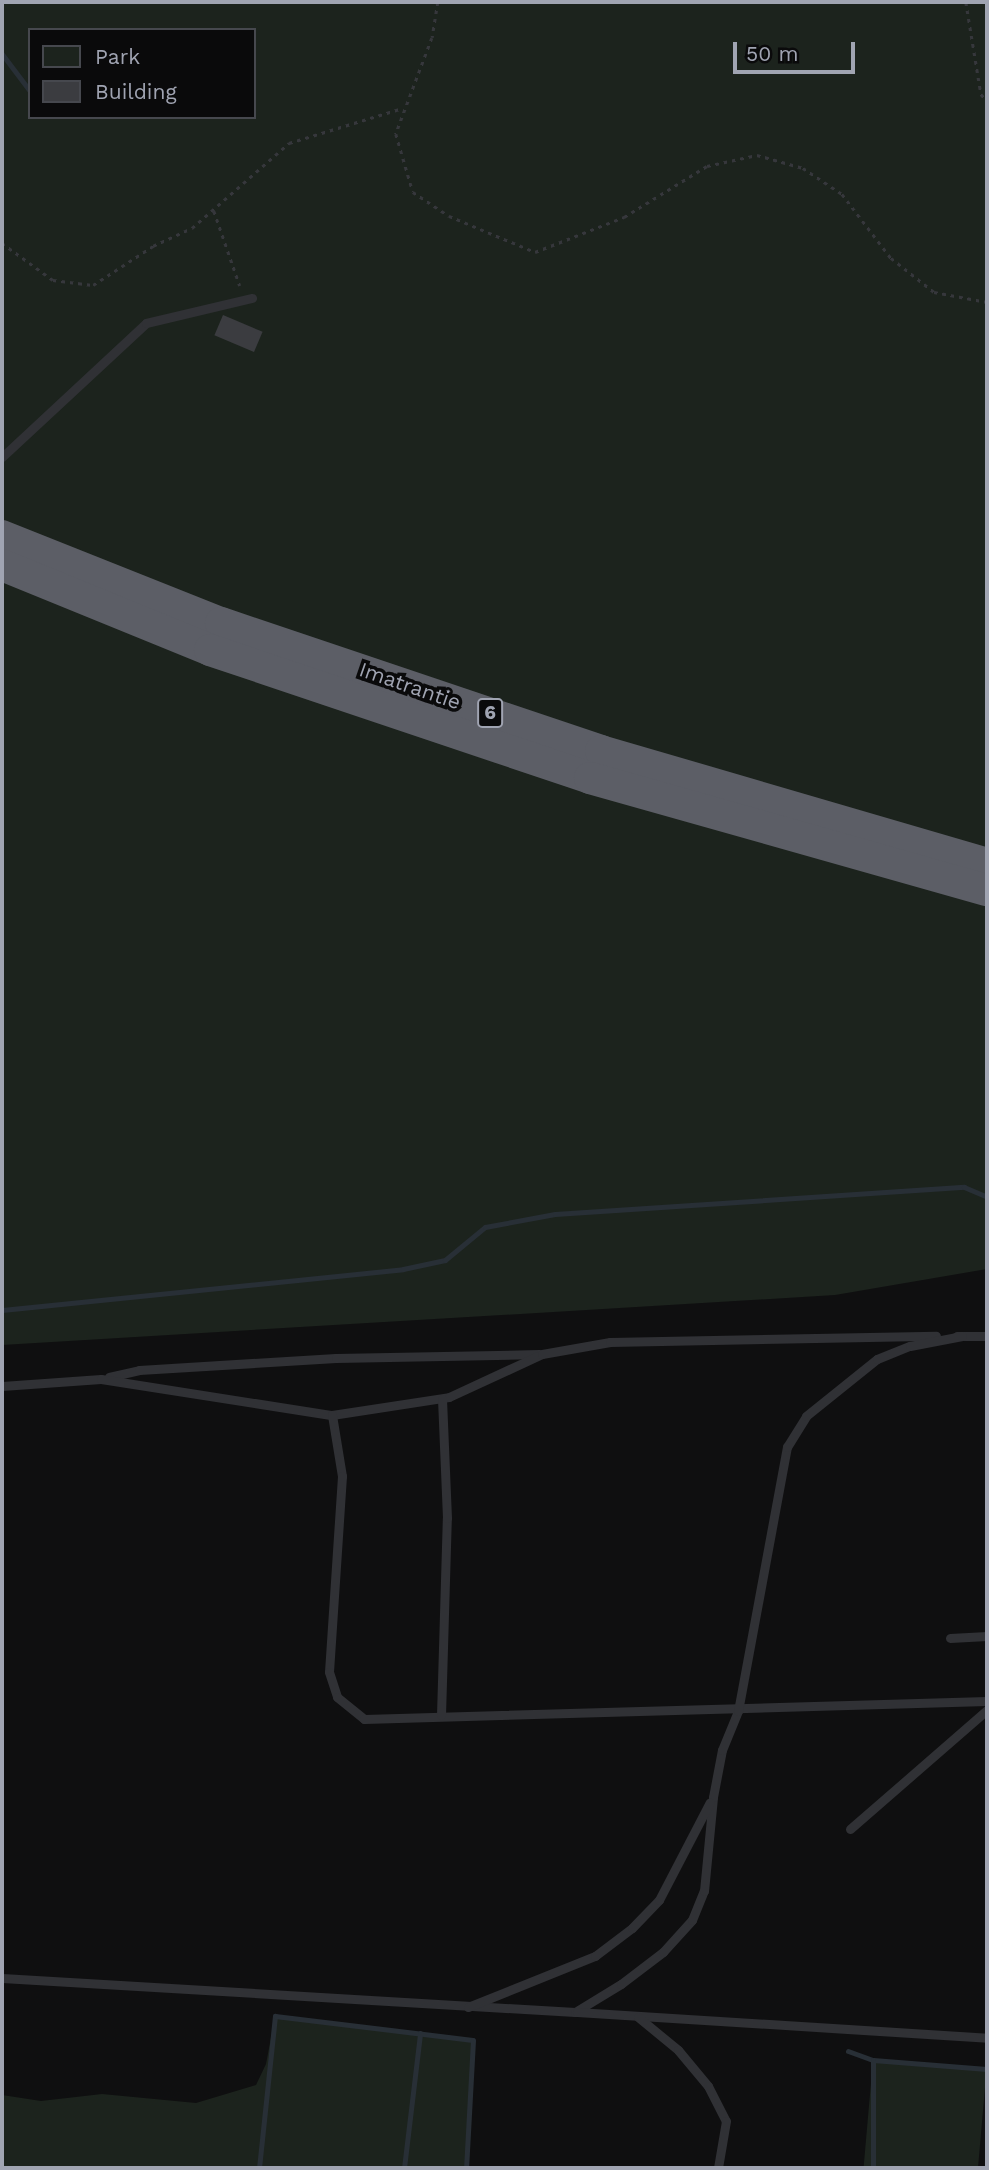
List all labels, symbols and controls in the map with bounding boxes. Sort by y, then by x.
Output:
legend [28,28,256,119]
scale bar [737,28,860,72]
text: 50 m [746,41,798,66]
text: Park [95,44,140,69]
text: Building [95,79,177,104]
street label: Imatrantie [356,657,464,715]
road number: 6 [476,698,504,728]

